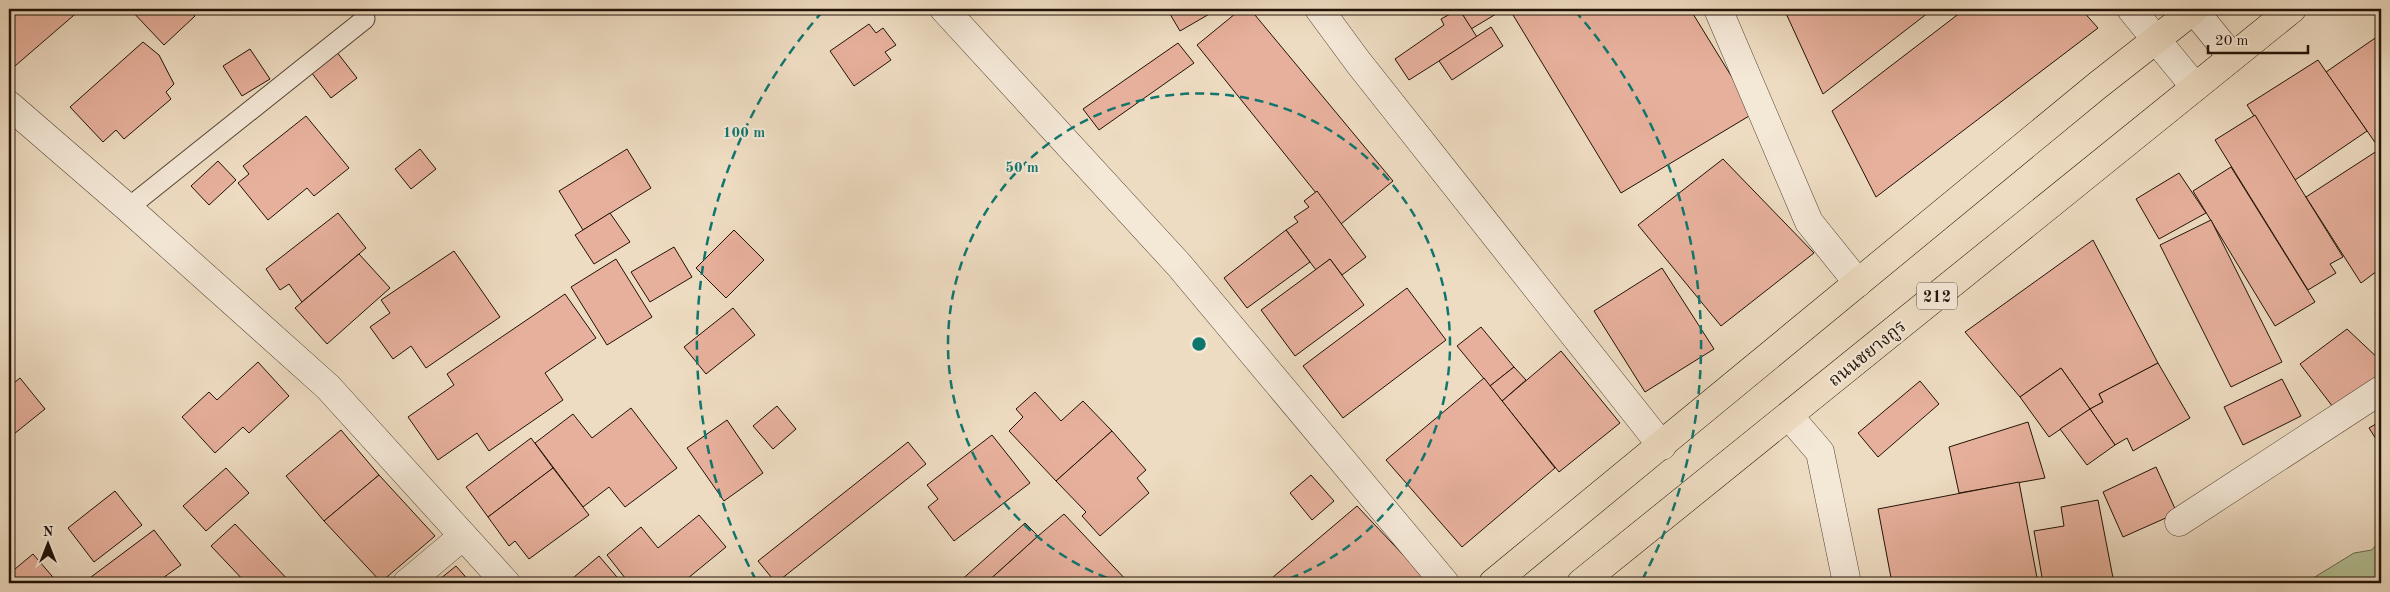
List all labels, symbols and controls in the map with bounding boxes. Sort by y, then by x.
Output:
scale bar [2208,22,2308,54]
text: 20 m [2215,34,2249,49]
text: 100 m [723,126,765,141]
text: 50 m [1005,161,1039,176]
road number: 212 [1917,282,1957,310]
street label: ถนนชยางกูร [1826,317,1910,391]
centre of rings [1190,335,1208,353]
north arrow [22,520,72,570]
text: N [43,525,54,539]

